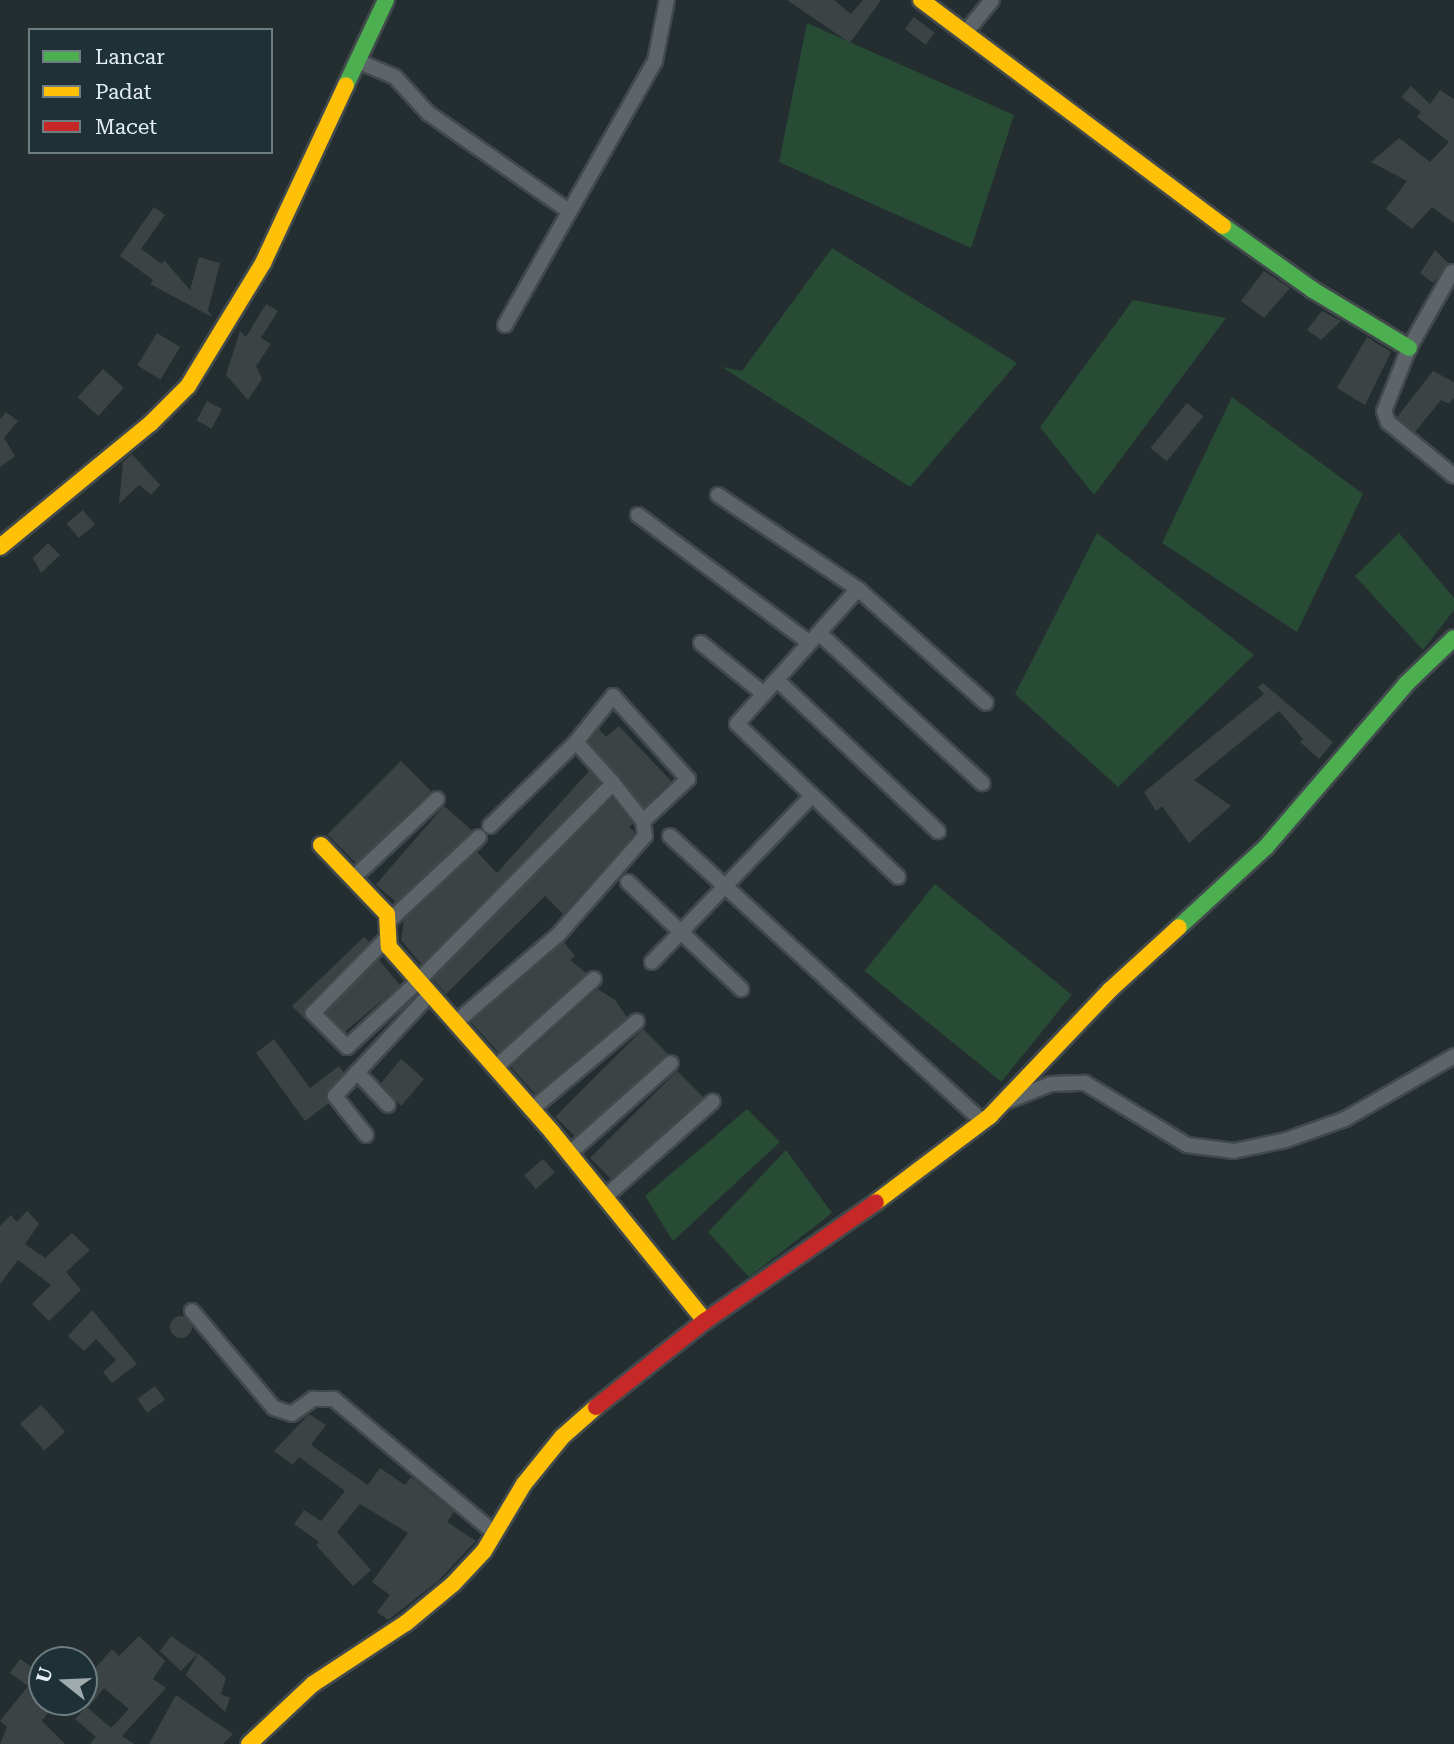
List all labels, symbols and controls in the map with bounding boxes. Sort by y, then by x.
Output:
legend [28,28,273,154]
text: Lancar [95,45,165,69]
text: Padat [95,80,152,104]
text: Macet [95,115,157,139]
north arrow [28,1646,98,1716]
text: U [31,1664,58,1685]

